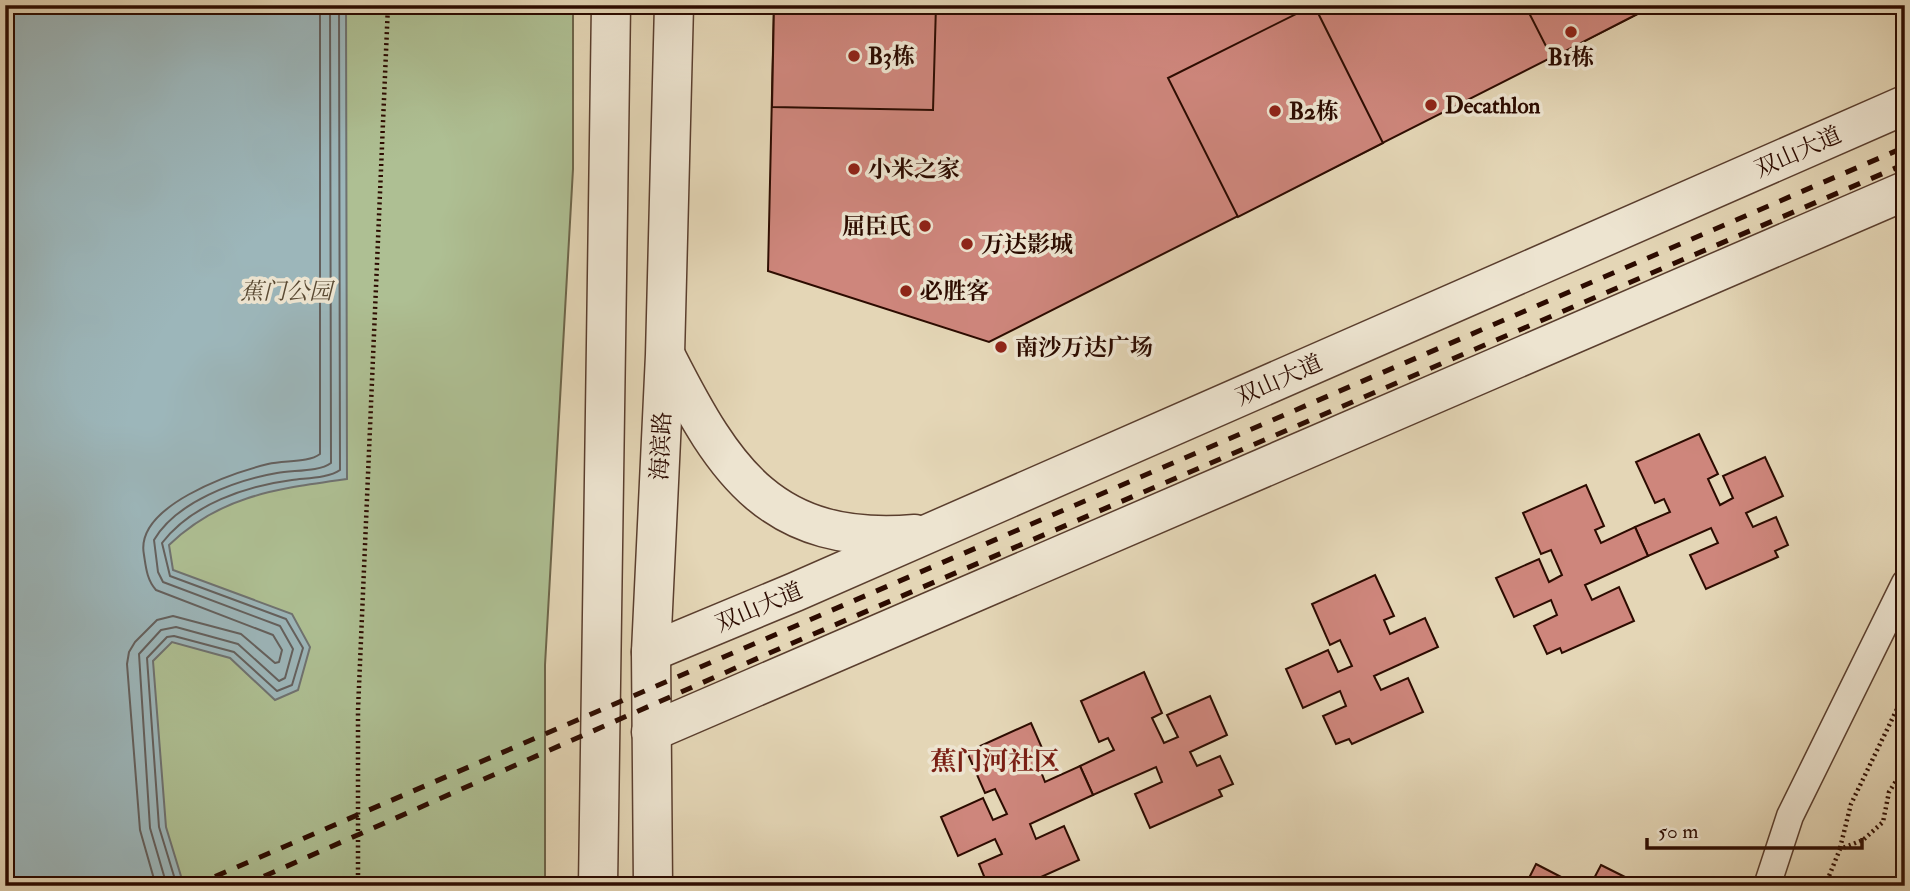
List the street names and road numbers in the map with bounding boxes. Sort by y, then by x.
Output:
street label: 双山大道 [1750,120,1846,184]
street label: 双山大道 [1231,348,1327,412]
street label: 海滨路 [645,411,677,481]
street label: 双山大道 [711,576,807,638]

